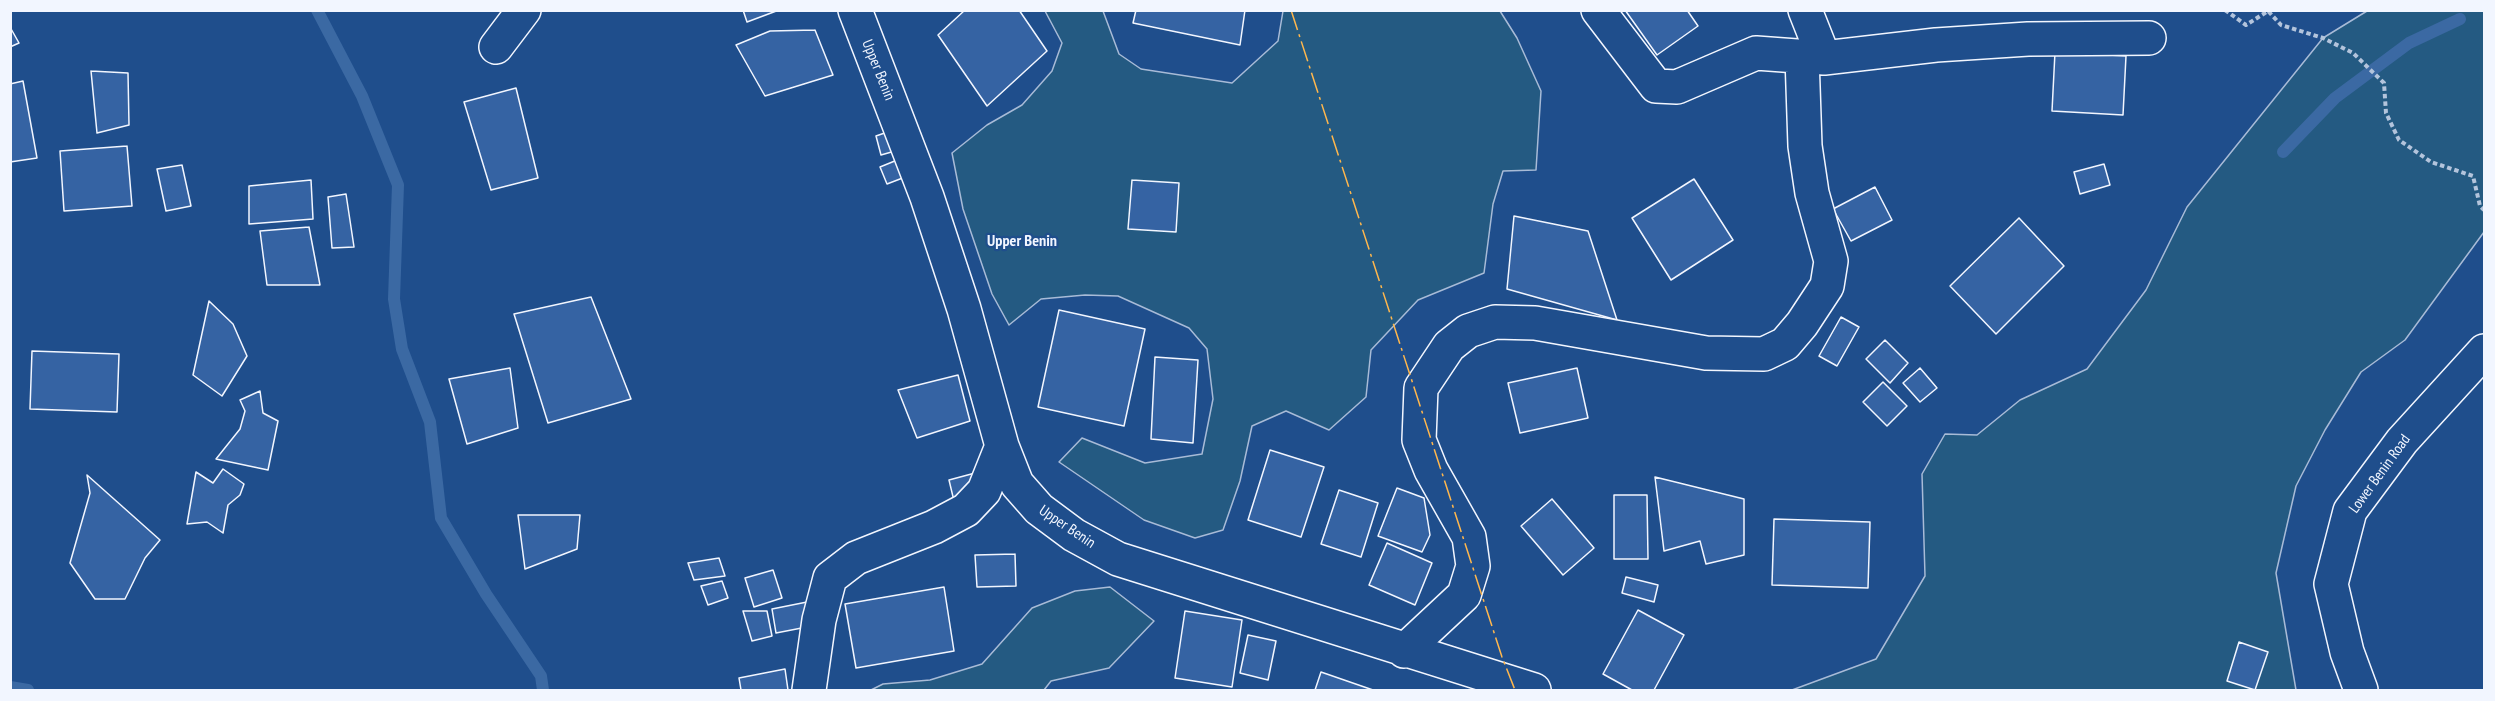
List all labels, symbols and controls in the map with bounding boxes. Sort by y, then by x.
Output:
street label: Upper Benin [858,37,898,103]
district label: Upper Benin [987,231,1057,251]
street label: Lower Benin Road [2346,431,2414,517]
street label: Upper Benin [1035,502,1099,552]

